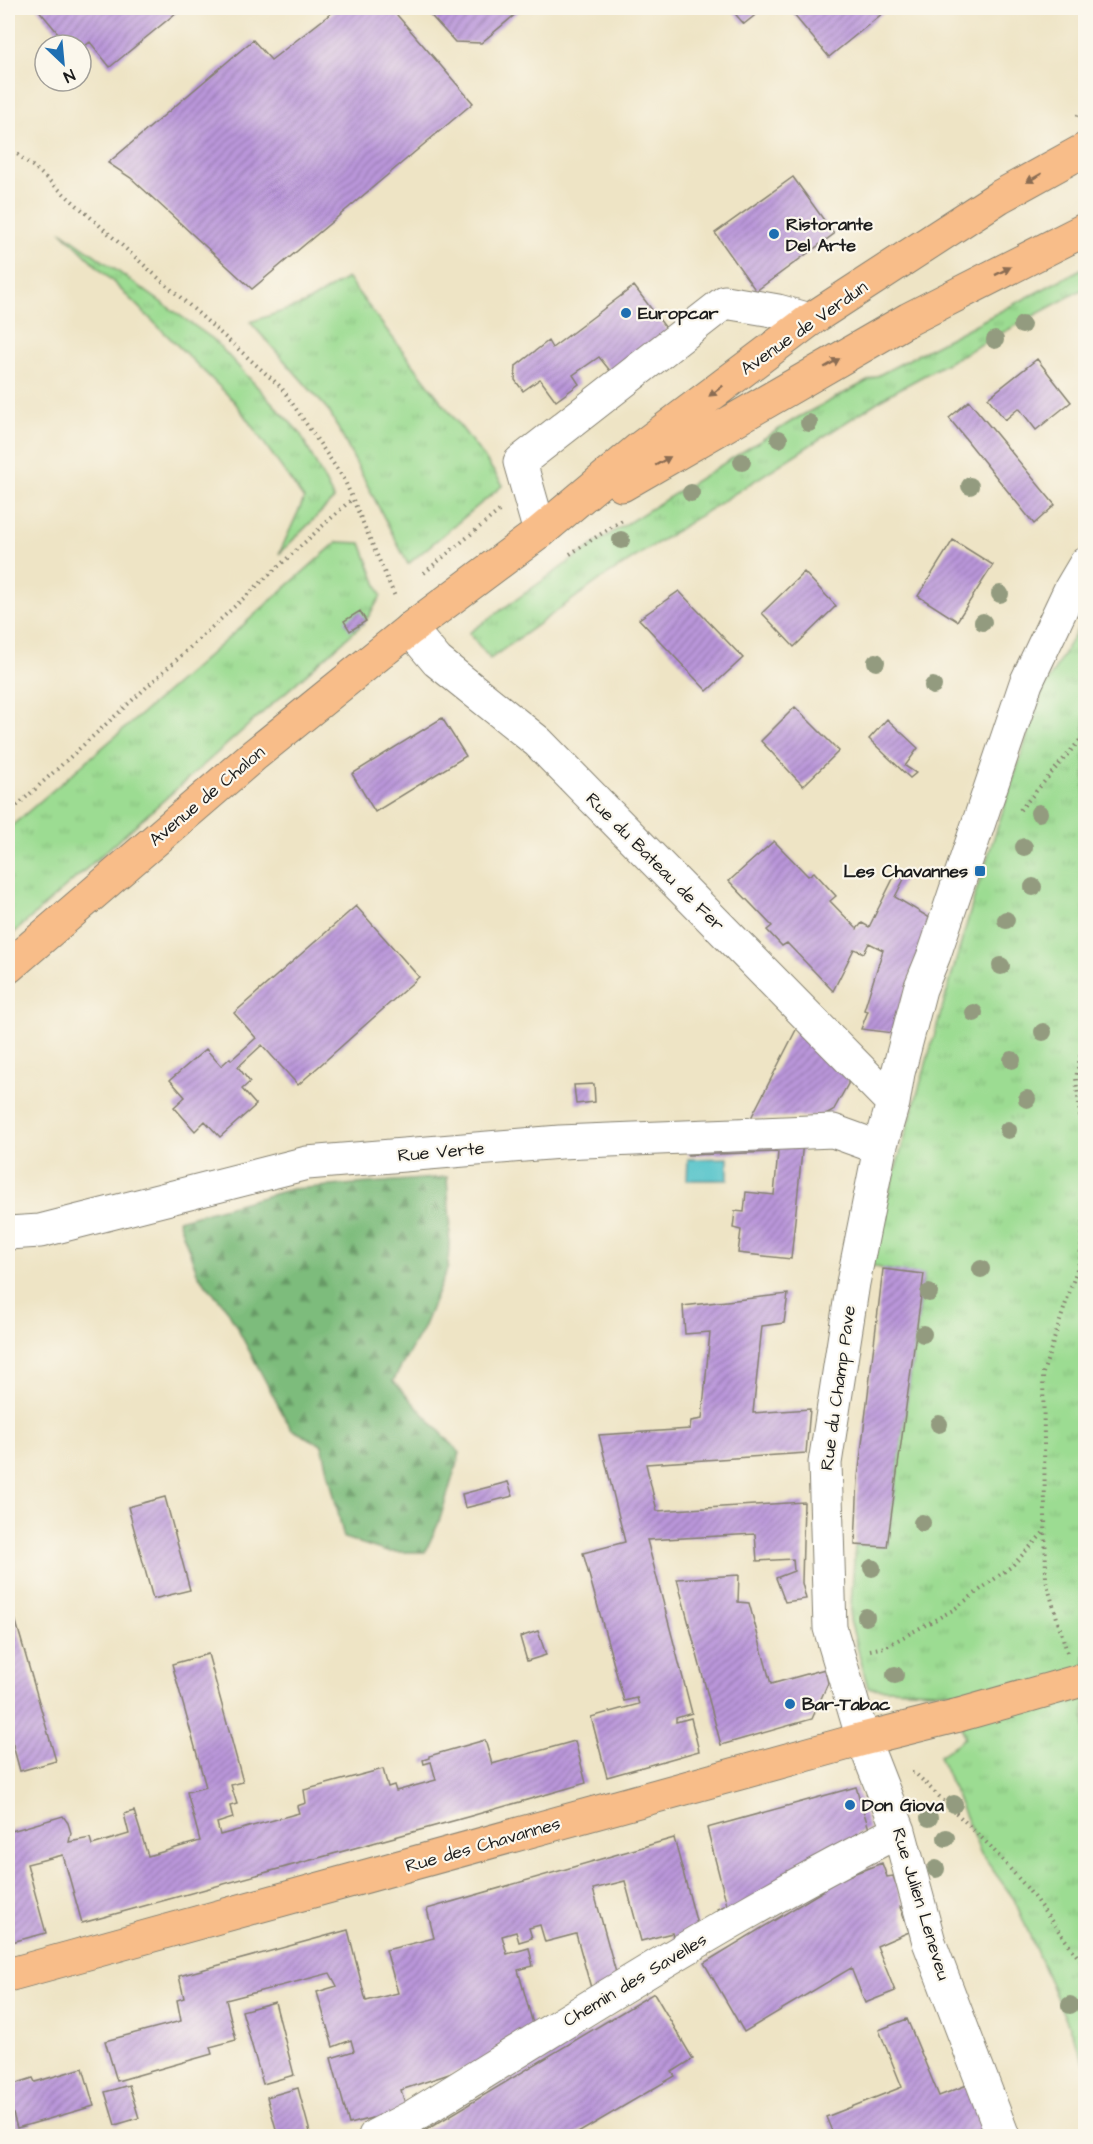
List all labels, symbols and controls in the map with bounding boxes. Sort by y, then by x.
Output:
north arrow [33,33,93,93]
text: N [60,63,78,88]
one-way arrow [1026,173,1043,183]
place label: Ristorante Del Arte [786,212,873,258]
marker: Ristorante Del Arte [767,227,781,241]
one-way arrow [995,266,1012,276]
street label: Avenue de Verdun [735,275,873,381]
place label: Europcar [638,301,718,326]
marker: Europcar [619,306,633,320]
one-way arrow [824,358,841,368]
one-way arrow [708,385,723,397]
one-way arrow [655,455,671,466]
street label: Avenue de Chalon [144,740,270,852]
street label: Rue du Bateau de Fer [580,787,730,937]
place label: Les Chavannes [843,859,968,884]
marker: Les Chavannes [973,864,987,878]
street label: Rue Verte [397,1136,486,1168]
street label: Rue du Champ Pave [814,1304,862,1472]
place label: Bar-Tabac [802,1692,891,1717]
marker: Bar-Tabac [783,1697,797,1711]
place label: Don Giova [862,1793,945,1818]
marker: Don Giova [843,1798,857,1812]
street label: Rue des Chavannes [403,1811,563,1879]
street label: Rue Julien Leneveu [886,1825,956,1983]
street label: Chemin des Savelles [558,1927,712,2033]

